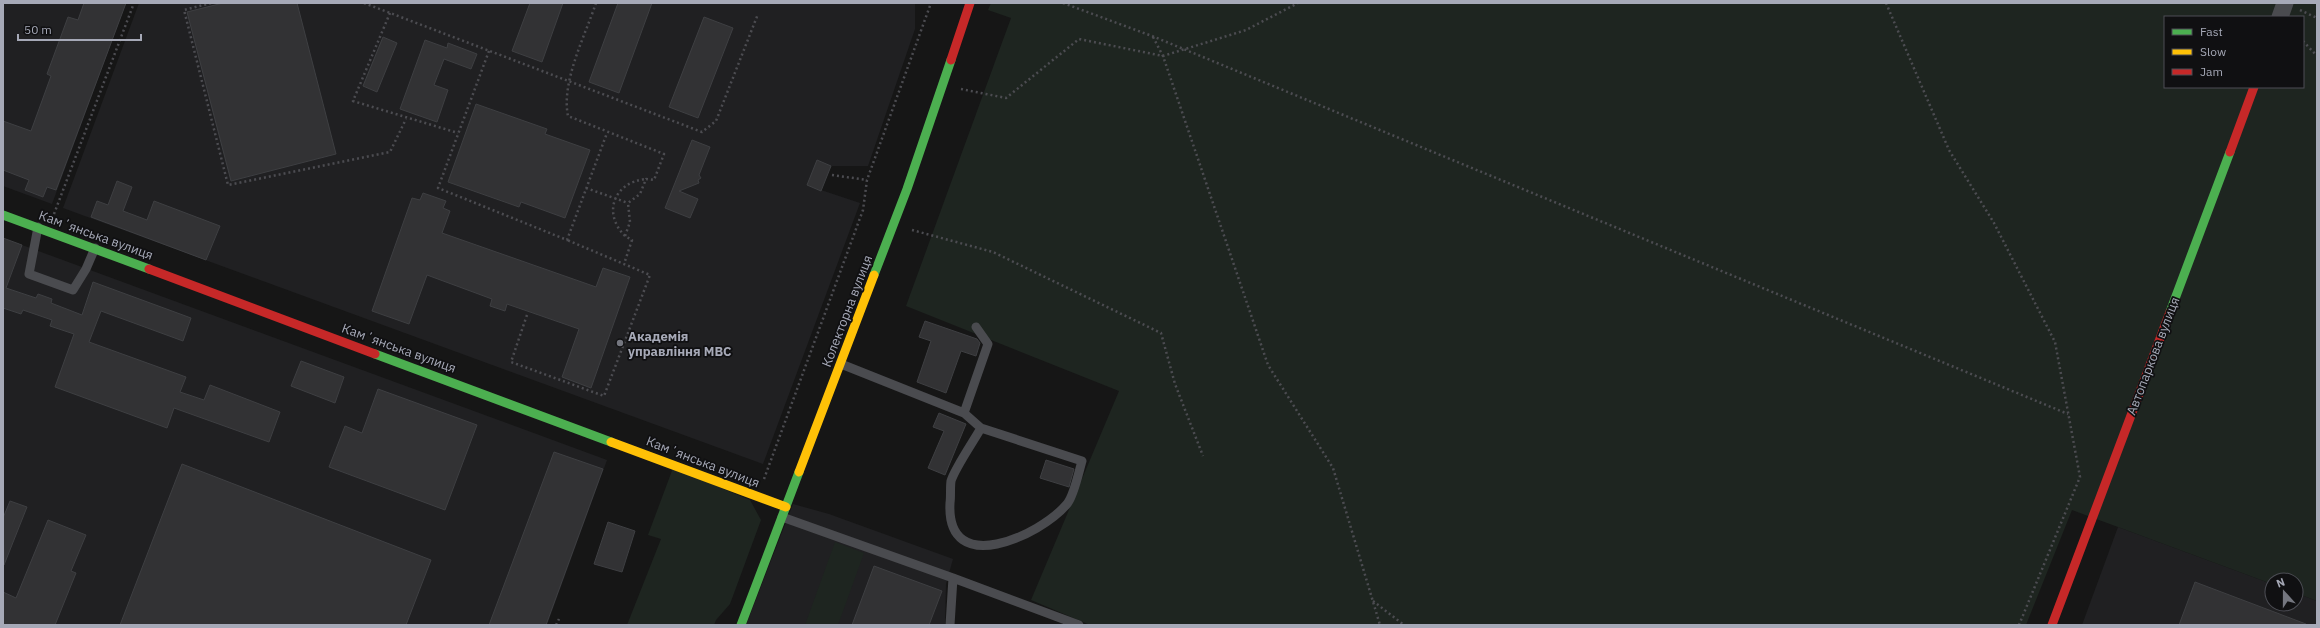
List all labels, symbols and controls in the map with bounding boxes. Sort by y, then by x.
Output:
scale bar [18,16,141,42]
legend [2164,16,2304,88]
text: 50 m [24,22,52,37]
text: Fast [2200,24,2223,39]
text: Slow [2200,44,2226,59]
text: Jam [2200,64,2223,79]
street label: Камʼянська вулиця [37,206,155,264]
street label: Колекторна вулиця [818,253,876,369]
street label: Автопаркова вулиця [2123,295,2183,417]
street label: Камʼянська вулиця [340,319,458,377]
place label: Академія управління МВС [628,328,732,360]
marker: Академія управління МВС [615,338,625,348]
street label: Камʼянська вулиця [644,432,762,492]
north arrow [2264,572,2304,612]
text: N [2274,575,2287,591]

